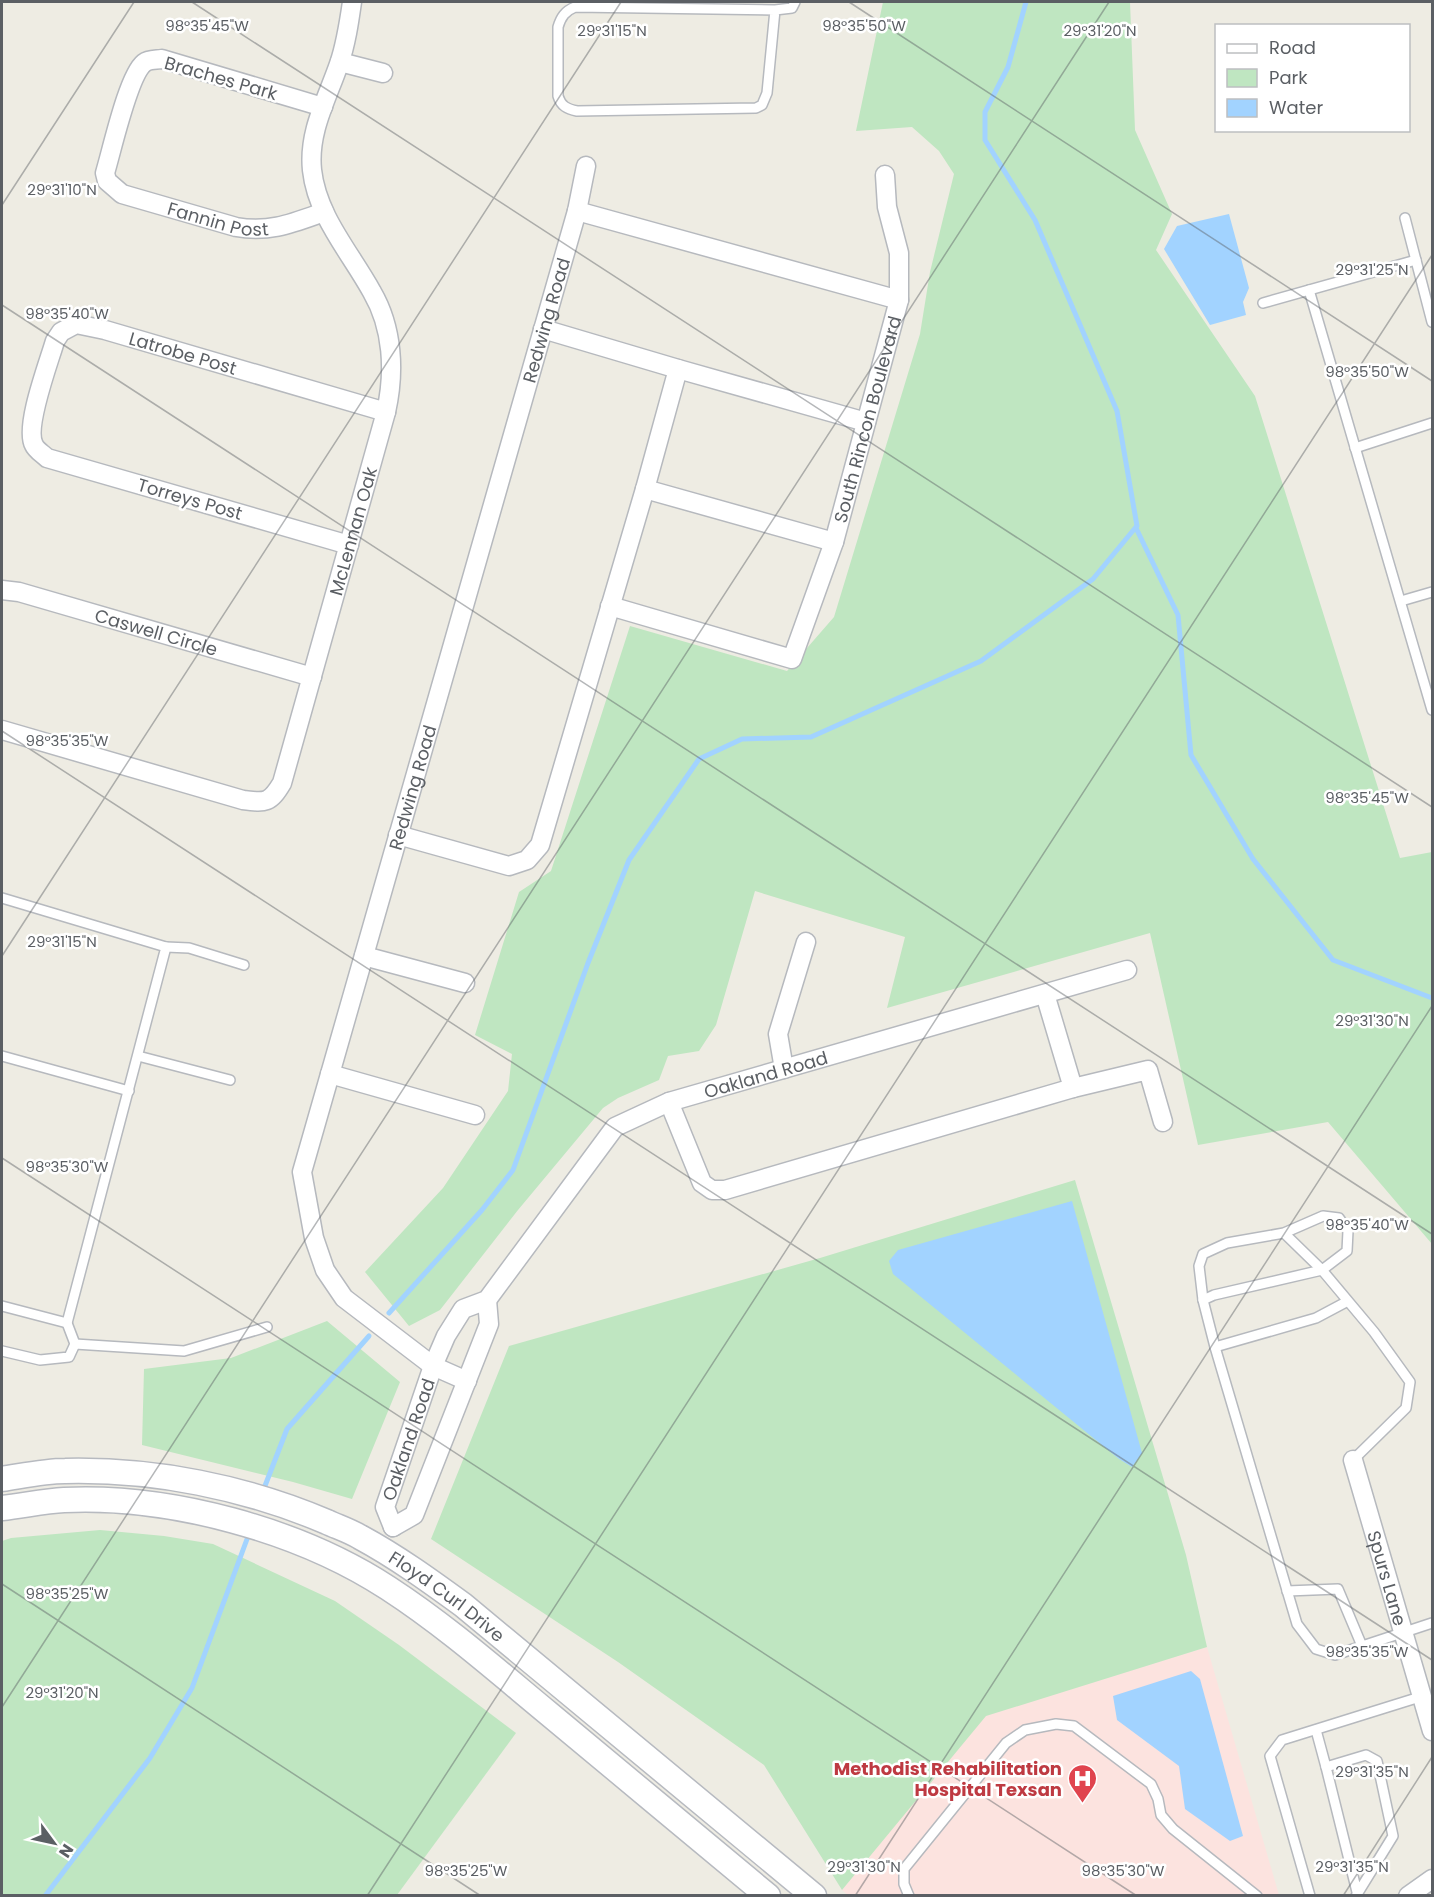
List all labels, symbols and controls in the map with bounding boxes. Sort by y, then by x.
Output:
text: 98°35'45"W [165,15,249,36]
text: 98°35'50"W [822,15,906,36]
text: 29°31'15"N [577,20,647,41]
text: 29°31'20"N [1063,20,1137,41]
legend [1215,24,1410,132]
text: Road [1269,35,1316,60]
street label: Braches Park [162,50,281,106]
text: Park [1269,65,1308,90]
text: Water [1269,95,1323,120]
text: 29°31'10"N [27,179,97,200]
street label: Fannin Post [165,195,270,241]
street label: Redwing Road [516,255,576,385]
text: 29°31'25"N [1335,259,1409,280]
text: 98°35'40"W [25,303,109,324]
street label: South Rincon Boulevard [827,313,907,525]
street label: Latrobe Post [126,325,240,380]
text: 98°35'50"W [1325,361,1409,382]
street label: McLennan Oak [323,463,383,598]
street label: Torreys Post [135,472,245,526]
street label: Caswell Circle [92,602,221,661]
street label: Redwing Road [382,722,442,853]
text: 98°35'35"W [26,730,109,751]
text: 98°35'45"W [1325,787,1409,808]
text: 29°31'15"N [27,931,97,952]
text: 29°31'30"N [1335,1010,1409,1031]
street label: Oakland Road [701,1044,830,1104]
text: 98°35'30"W [26,1156,109,1177]
text: 98°35'40"W [1325,1214,1409,1235]
street label: Oakland Road [376,1375,440,1504]
street label: Spurs Lane [1362,1528,1413,1629]
street label: Floyd Curl Drive [384,1545,510,1647]
text: 98°35'25"W [26,1583,109,1604]
text: 98°35'35"W [1326,1641,1409,1662]
text: 29°31'20"N [25,1682,99,1703]
place label: Methodist Rehabilitation Hospital Texsan [834,1756,1062,1802]
text: 29°31'35"N [1335,1761,1409,1782]
hospital icon: Methodist Rehabilitation Hospital Texsan [1067,1762,1099,1804]
north arrow [24,1813,84,1873]
text: N [53,1840,79,1862]
text: 29°31'30"N [827,1856,901,1877]
text: 29°31'35"N [1315,1856,1389,1877]
text: 98°35'25"W [425,1860,508,1881]
text: 98°35'30"W [1082,1860,1165,1881]

